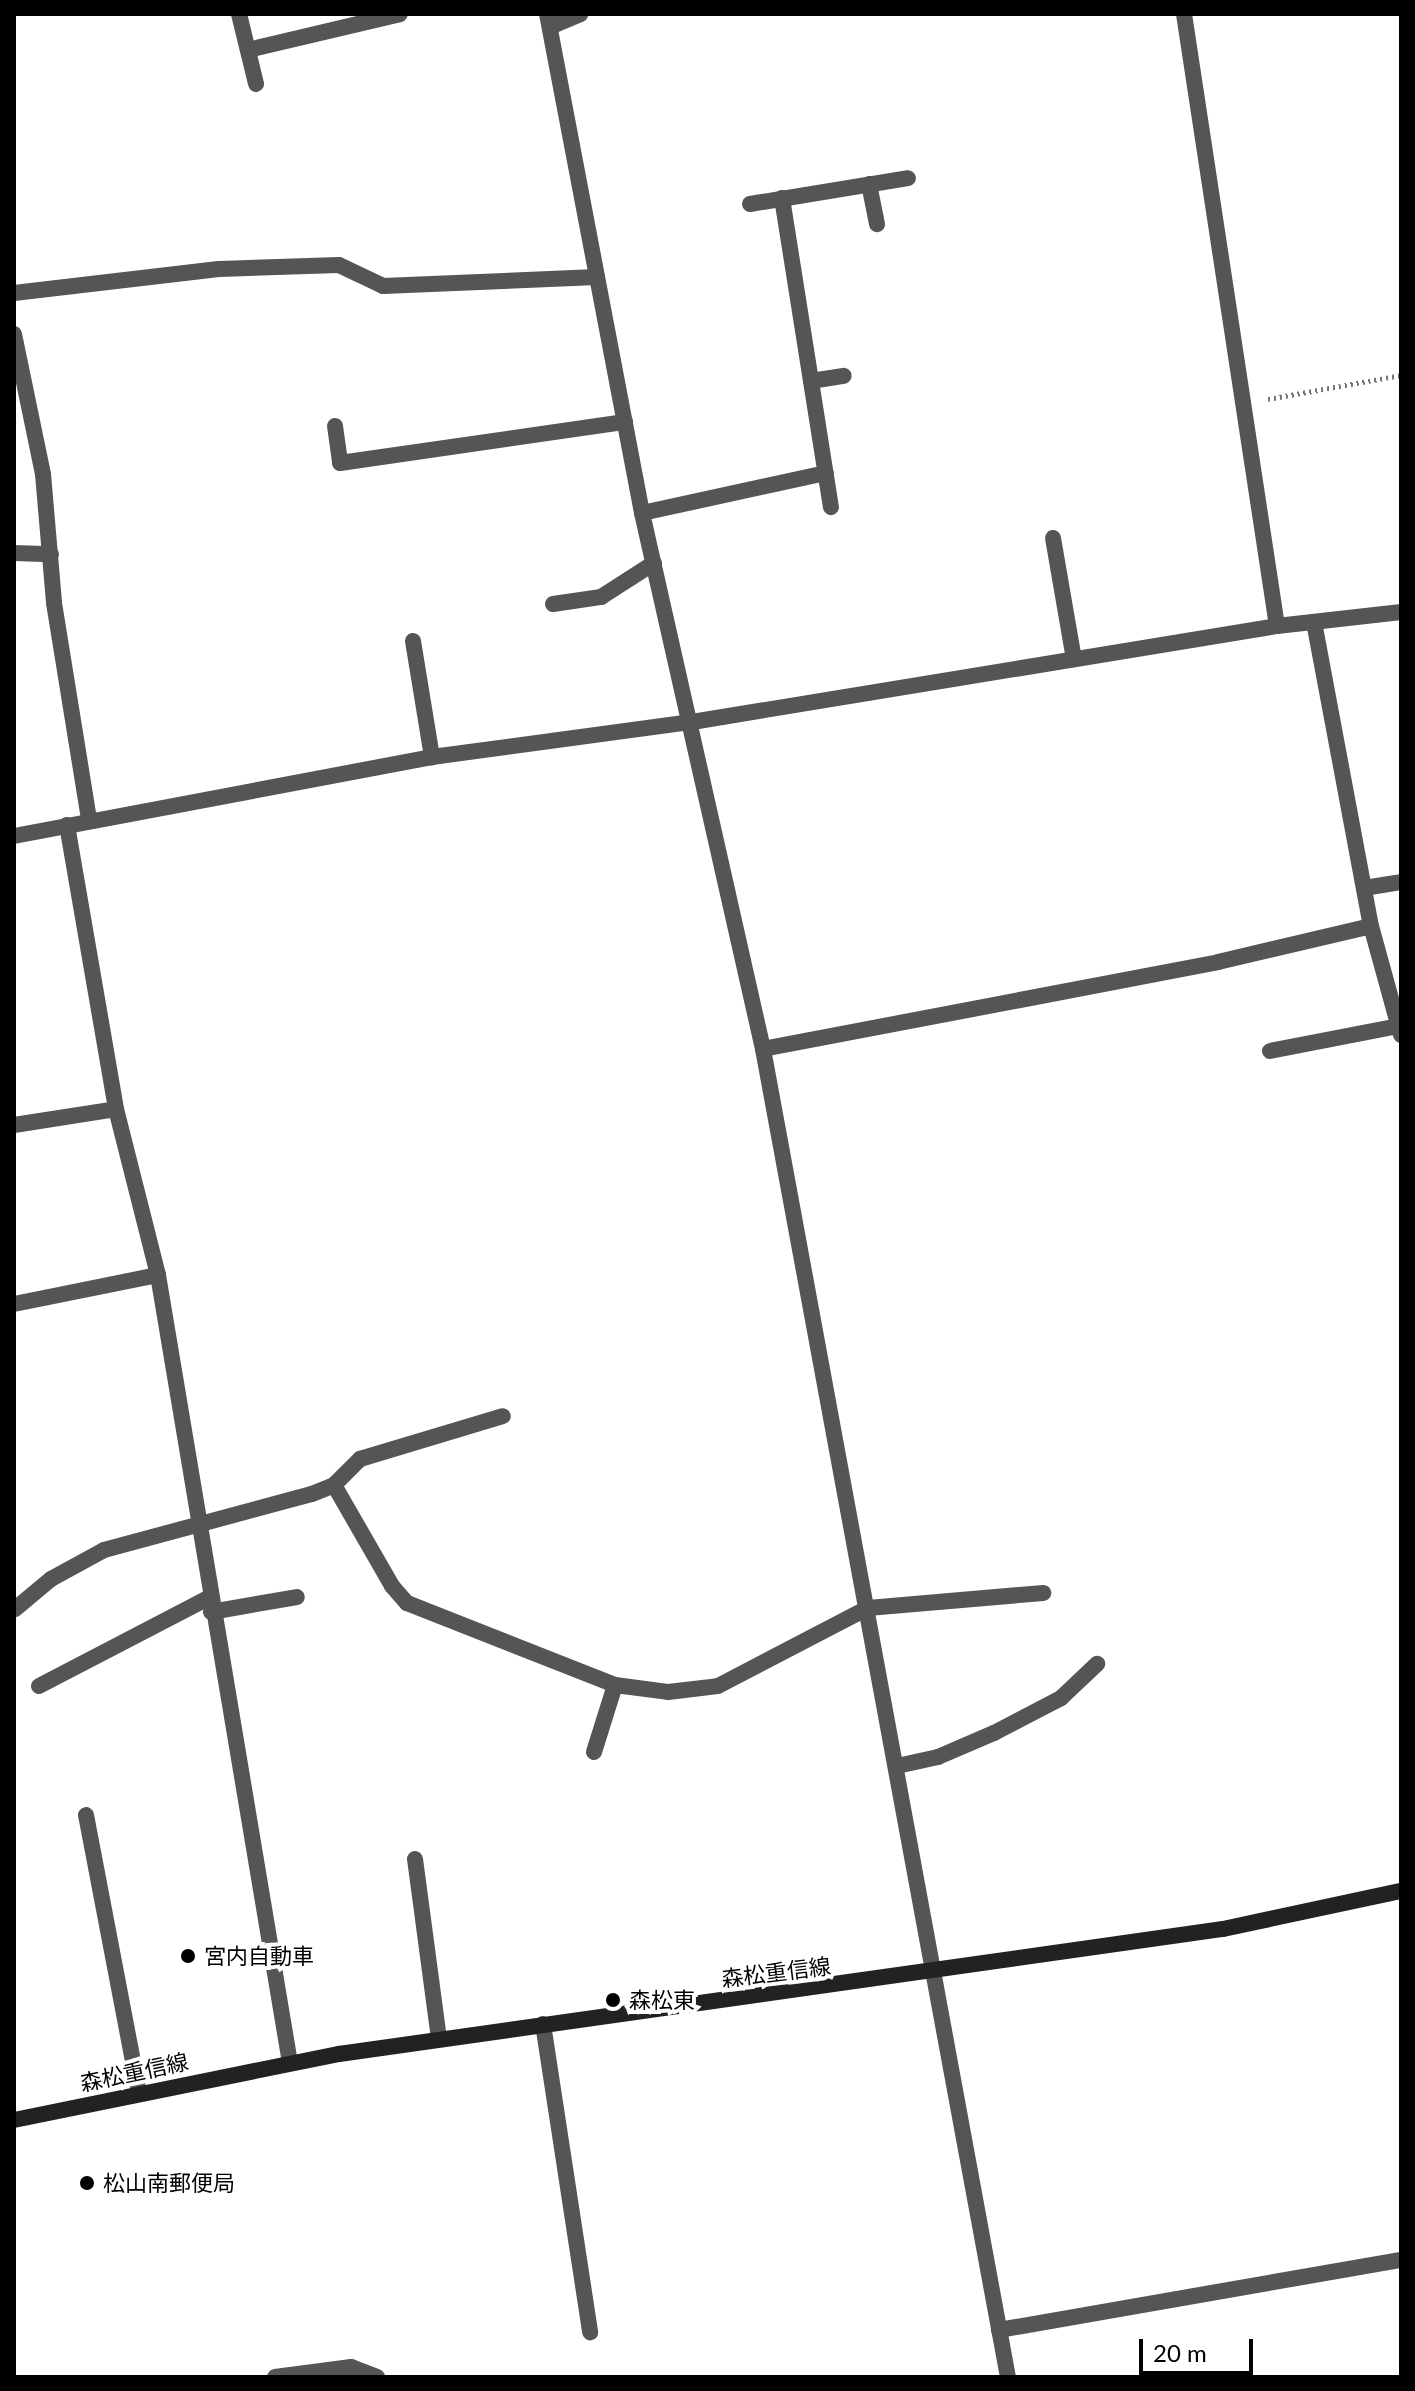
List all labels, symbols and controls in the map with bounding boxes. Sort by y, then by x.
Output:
place label: 宮内自動車 [204,1943,314,1969]
marker: 宮内自動車 [179,1947,197,1965]
street label: 森松重信線 [720,1952,832,1992]
place label: 森松東 [629,1987,695,2013]
marker: 森松東 [604,1991,622,2009]
street label: 森松重信線 [77,2048,191,2096]
place label: 松山南郵便局 [103,2170,235,2196]
marker: 松山南郵便局 [78,2174,96,2192]
scale bar [1143,2323,1257,2373]
text: 20 m [1153,2338,1207,2367]

